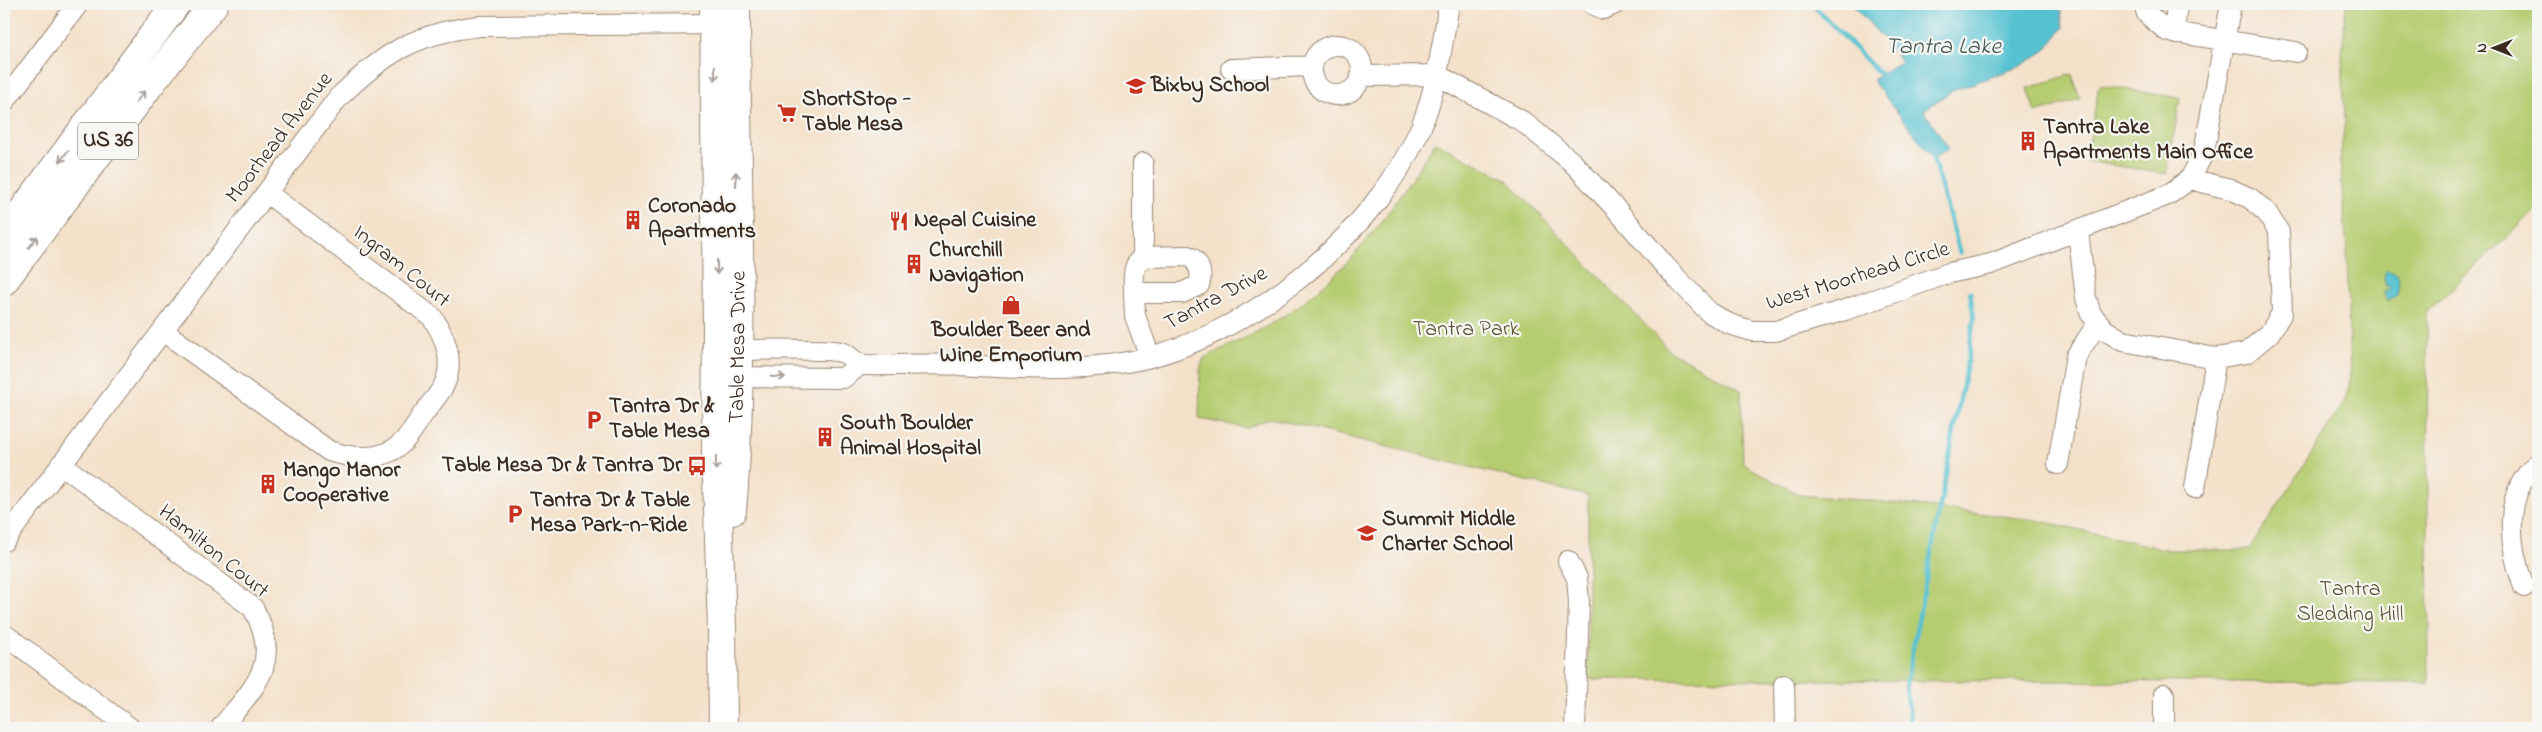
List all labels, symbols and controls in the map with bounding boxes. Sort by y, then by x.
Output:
north arrow [2470,22,2520,72]
water label: Tantra Lake [1885,30,2002,65]
text: N [2472,43,2493,53]
one-way arrow [710,64,720,81]
street label: Moorhead Avenue [218,65,342,210]
place label: Bixby School [1150,70,1270,103]
school or university icon: Bixby School [1125,75,1147,97]
place label: ShortStop - Table Mesa [802,84,911,141]
one-way arrow [135,90,145,104]
supermarket icon: ShortStop - Table Mesa [776,102,798,124]
place label: Tantra Lake Apartments Main Office [2043,112,2254,169]
road number: US 36 [78,122,138,160]
building icon: Tantra Lake Apartments Main Office [2017,130,2039,152]
one-way arrow [59,149,69,163]
one-way arrow [732,172,741,188]
place label: Coronado Apartments [648,191,756,248]
place label: Nepal Cuisine [914,205,1037,237]
building icon: Coronado Apartments [622,209,644,231]
restaurant icon: Nepal Cuisine [888,210,910,232]
street label: Ingram Court [345,218,457,318]
street label: West Moorhead Circle [1762,234,1954,320]
one-way arrow [28,235,38,249]
place label: Churchill Navigation [929,235,1024,293]
building icon: Churchill Navigation [903,253,925,275]
one-way arrow [712,258,722,275]
street label: Tantra Drive [1159,258,1273,340]
street label: Table Mesa Drive [721,271,755,424]
shop icon: Boulder Beer and Wine Emporium [1000,294,1022,316]
park label: Tantra Park [1413,314,1520,346]
place label: Boulder Beer and Wine Emporium [931,315,1091,372]
one-way arrow [770,372,786,382]
place label: Tantra Dr & Table Mesa [609,391,715,448]
place label: South Boulder Animal Hospital [840,408,981,465]
parking icon: Tantra Dr & Table Mesa [583,409,605,431]
building icon: South Boulder Animal Hospital [814,426,836,448]
place label: Table Mesa Dr & Tantra Dr [442,450,683,482]
one-way arrow [711,454,721,471]
place label: Mango Manor Cooperative [283,455,401,512]
bus stop icon: Table Mesa Dr & Tantra Dr [686,455,708,477]
building icon: Mango Manor Cooperative [257,473,279,495]
place label: Tantra Dr & Table Mesa Park-n-Ride [530,485,691,542]
street label: Hamilton Court [151,497,276,607]
parking icon: Tantra Dr & Table Mesa Park-n-Ride [504,503,526,525]
place label: Summit Middle Charter School [1382,504,1516,561]
school or university icon: Summit Middle Charter School [1356,522,1378,544]
park label: Tantra Sledding Hill [2297,574,2403,632]

